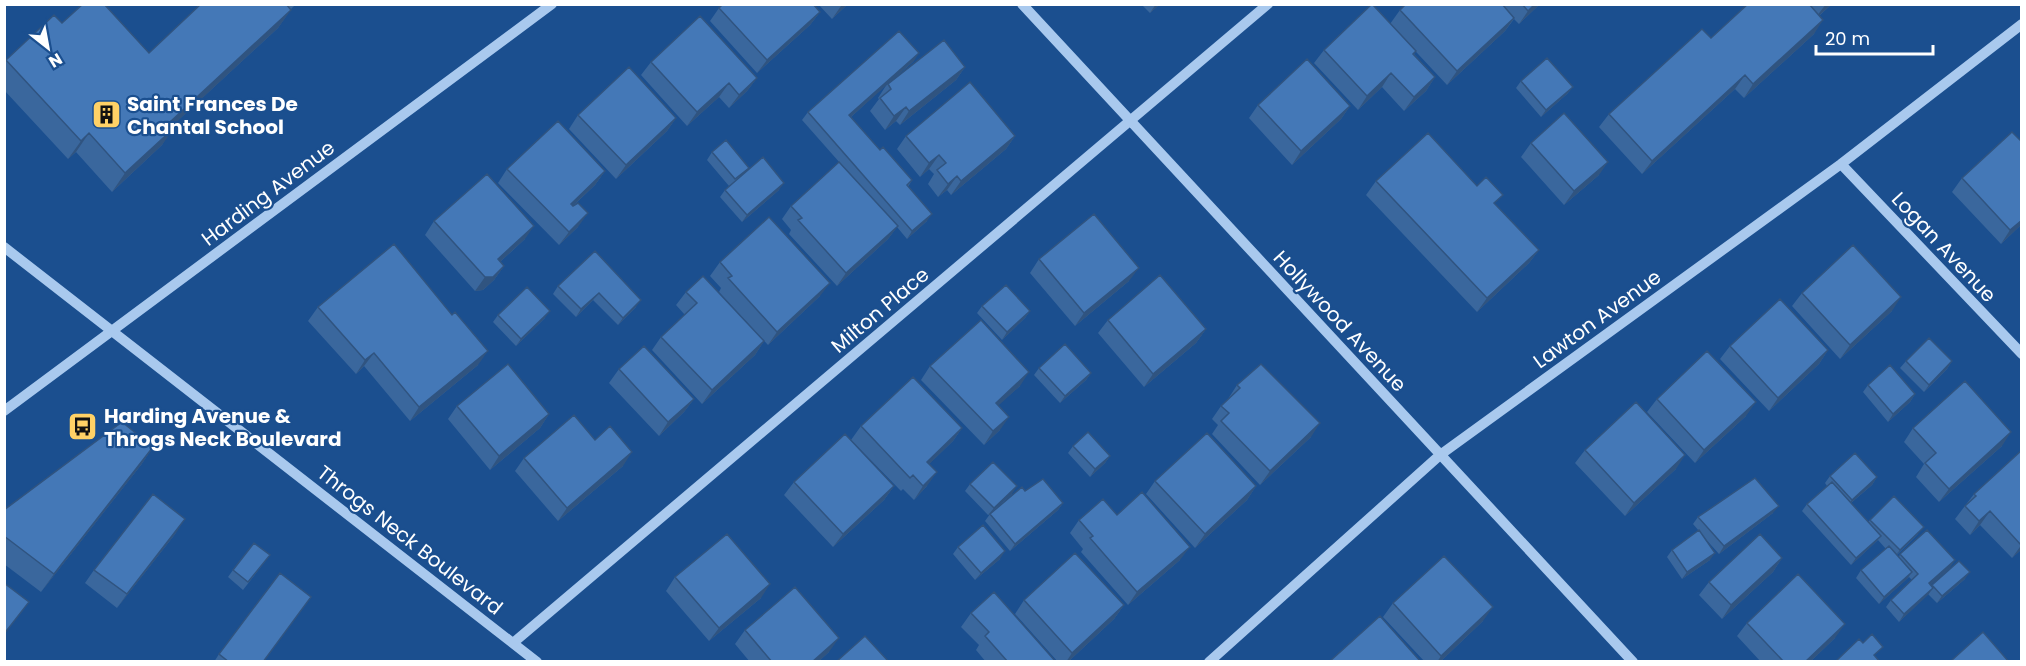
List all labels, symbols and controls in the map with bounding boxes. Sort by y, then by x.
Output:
north arrow [18,18,78,78]
scale bar [1816,18,1933,56]
text: 20 m [1825,26,1870,51]
text: N [44,47,67,73]
place label: Saint Frances De Chantal School [127,90,298,141]
building icon: Saint Frances De Chantal School [90,99,122,131]
street label: Harding Avenue [196,134,340,252]
street label: Logan Avenue [1885,186,2003,308]
street label: Hollywood Avenue [1267,244,1413,398]
street label: Milton Place [825,261,935,359]
street label: Lawton Avenue [1527,263,1667,375]
place label: Harding Avenue & Throgs Neck Boulevard [104,402,342,453]
bus stop icon: Harding Avenue & Throgs Neck Boulevard [67,411,99,443]
street label: Throgs Neck Boulevard [311,459,509,621]

